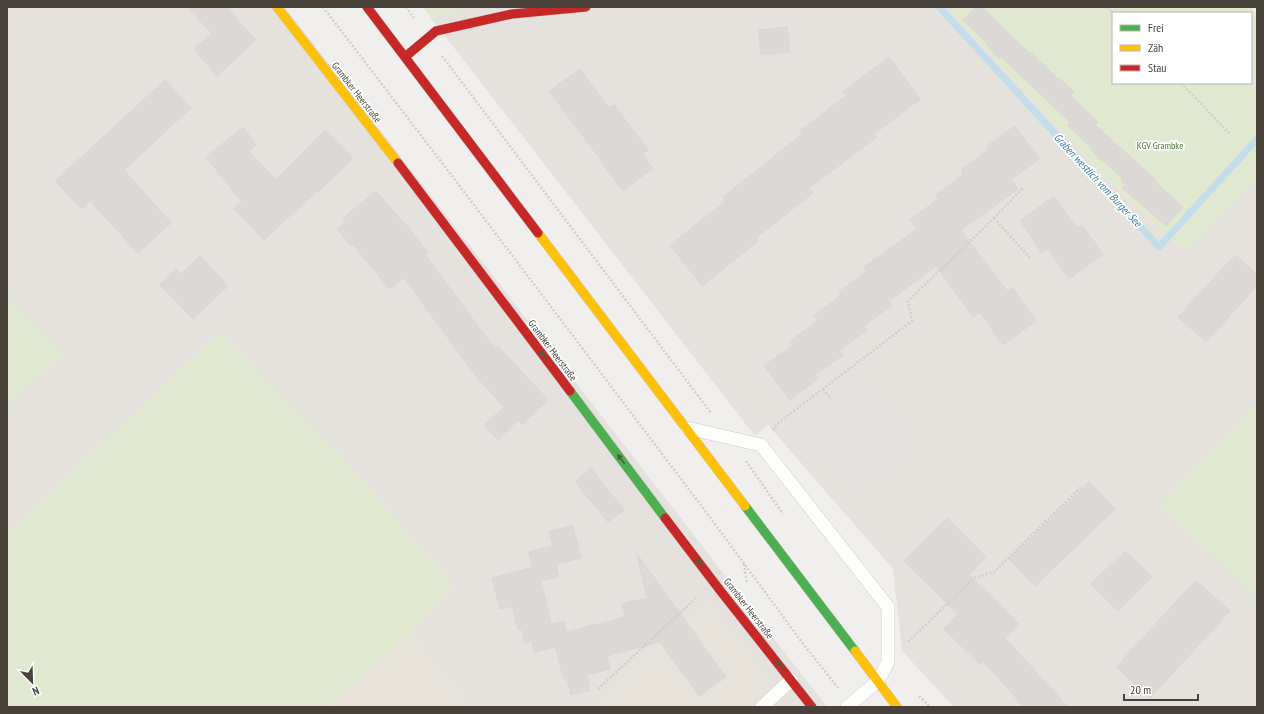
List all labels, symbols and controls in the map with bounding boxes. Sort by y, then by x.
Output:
legend [1112,12,1252,84]
text: Frei [1148,20,1164,35]
text: Zäh [1148,40,1163,55]
street label: Grambker Heerstraße [329,59,384,125]
text: Stau [1148,60,1166,75]
water label: Graben westlich vom Burger See [1051,130,1146,231]
park label: KGV Grambke [1137,139,1183,152]
street label: Grambker Heerstraße [525,317,580,384]
one-way arrow [540,350,548,360]
one-way arrow [617,453,626,464]
one-way arrow [696,557,704,568]
street label: Grambker Heerstraße [721,575,776,641]
one-way arrow [775,660,784,671]
north arrow [12,662,52,702]
scale bar [1124,676,1198,702]
text: 20 m [1130,682,1151,697]
text: N [30,684,41,699]

